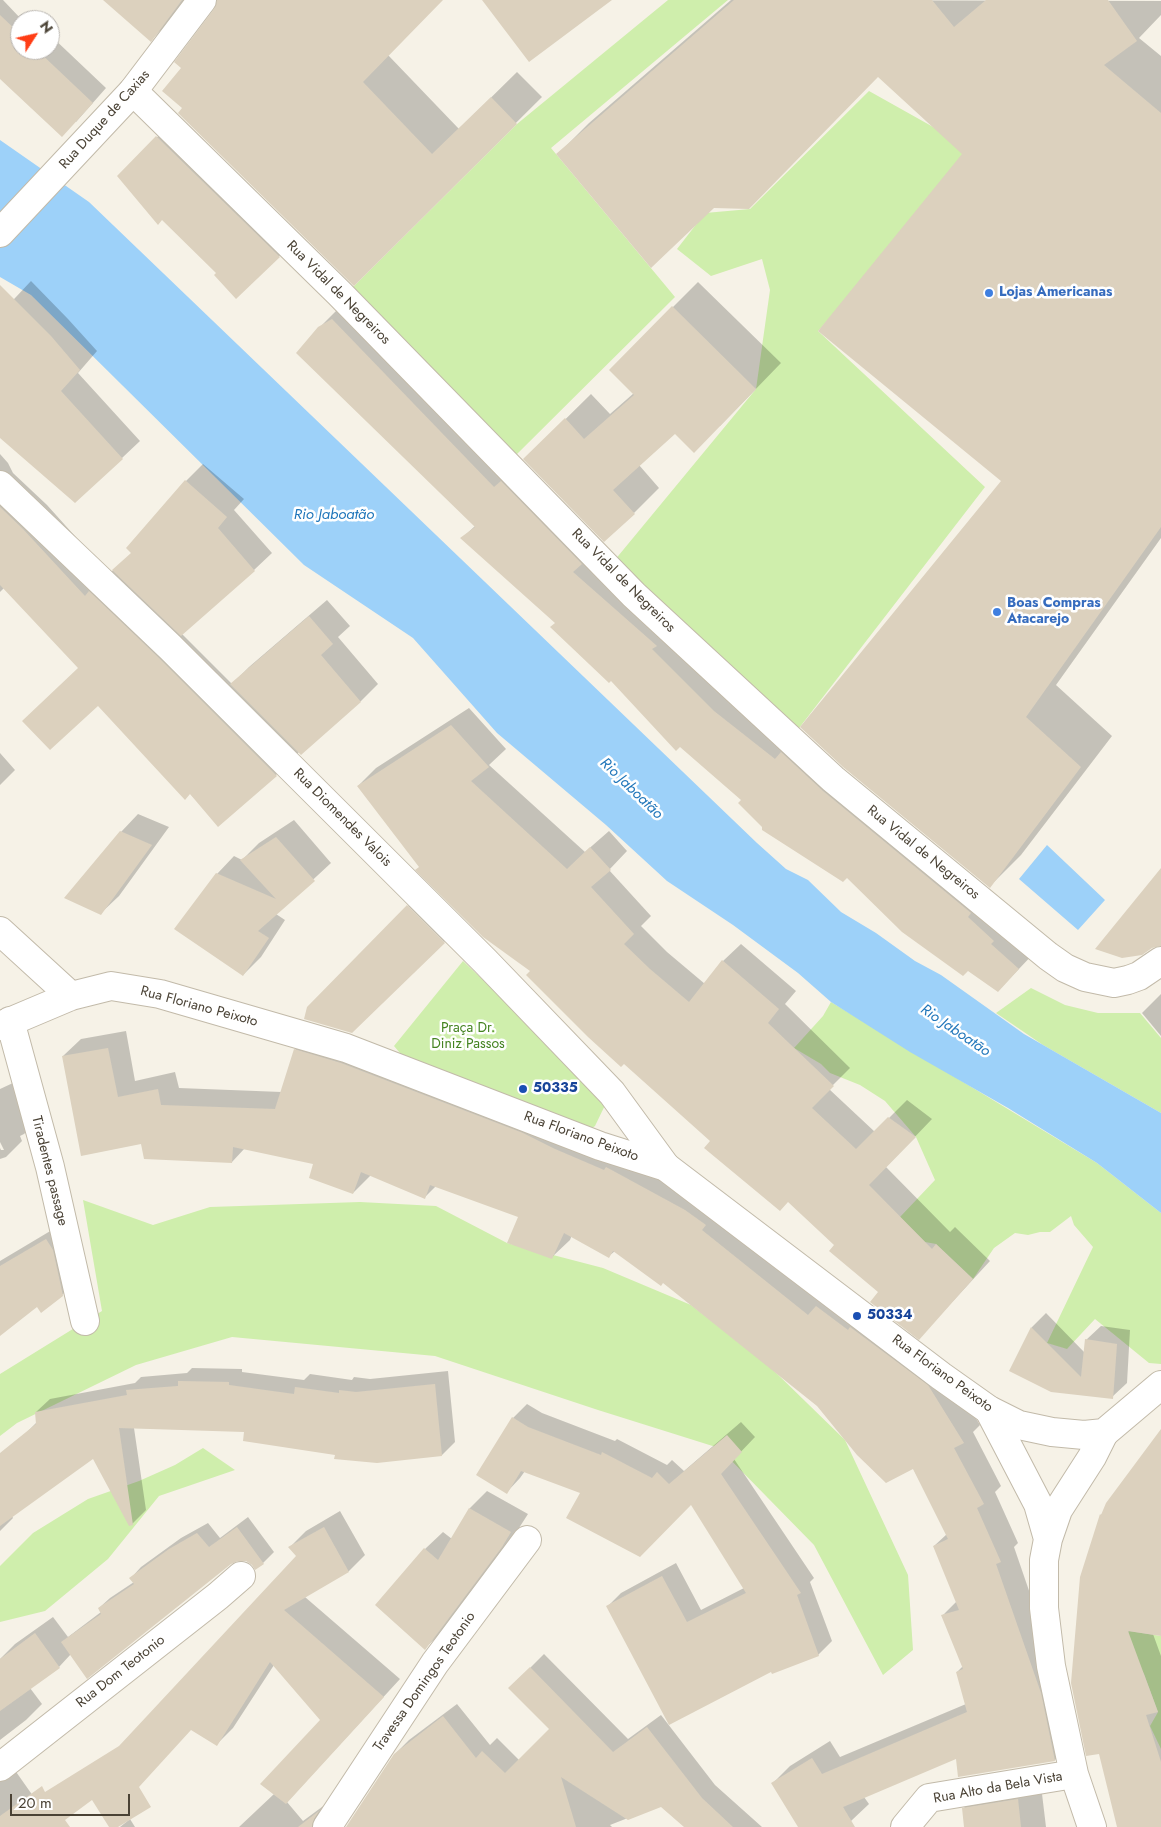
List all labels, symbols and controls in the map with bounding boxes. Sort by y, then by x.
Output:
north arrow [10,10,60,60]
text: N [35,17,58,37]
street label: Rua Duque de Caxias [56,67,154,173]
street label: Rua Vidal de Negreiros [283,238,393,348]
place label: Lojas Americanas [999,285,1112,301]
marker: Lojas Americanas [983,287,995,299]
water label: Rio Jaboatão [294,506,374,524]
street label: Rua Vidal de Negreiros [568,526,678,636]
place label: Boas Compras Atacarejo [1007,596,1101,628]
marker: Boas Compras Atacarejo [991,606,1003,618]
water label: Rio Jaboatão [596,755,666,823]
street label: Rua Diomendes Valois [289,765,395,871]
street label: Rua Vidal de Negreiros [863,802,983,904]
street label: Rua Floriano Peixoto [138,983,260,1031]
water label: Rio Jaboatão [917,1001,993,1061]
park label: Praça Dr. Diniz Passos [431,1021,505,1054]
place label: 50335 [533,1081,578,1097]
marker: 50335 [517,1083,529,1095]
street label: Rua Floriano Peixoto [521,1108,641,1166]
street label: Tiradentes passage [27,1114,71,1228]
place label: 50334 [867,1308,912,1324]
marker: 50334 [851,1310,863,1322]
street label: Rua Floriano Peixoto [888,1332,996,1416]
street label: Travessa Domingos Teotonio [370,1609,480,1755]
street label: Rua Dom Teotonio [73,1632,169,1712]
street label: Rua Alto da Bela Vista [932,1768,1064,1808]
scale bar [12,1784,132,1816]
text: 20 m [18,1792,52,1814]

